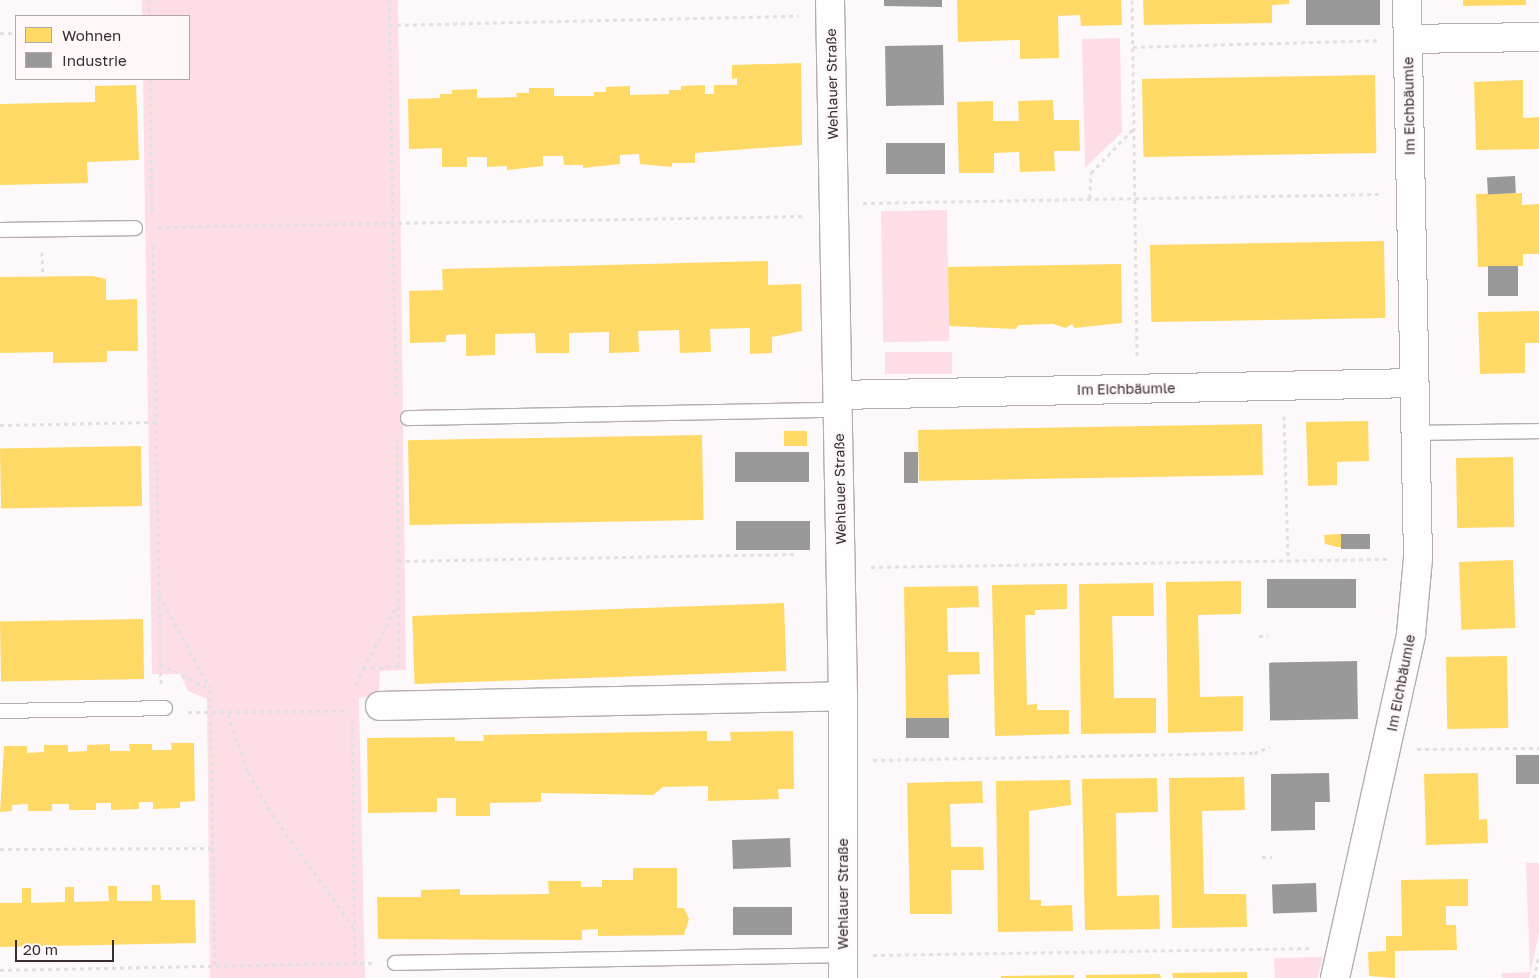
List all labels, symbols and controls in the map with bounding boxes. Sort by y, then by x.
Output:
legend [15,15,190,80]
text: Wohnen [62,26,121,44]
street label: Wehlauer Straße [823,28,841,140]
text: Industrie [62,51,127,69]
street label: Im Eichbäumle [1400,57,1418,155]
street label: Im Eichbäumle [1077,380,1175,398]
street label: Wehlauer Straße [831,433,849,545]
street label: Im Eichbäumle [1383,633,1419,733]
street label: Wehlauer Straße [835,838,851,950]
scale bar [18,930,116,962]
text: 20 m [23,940,58,958]

